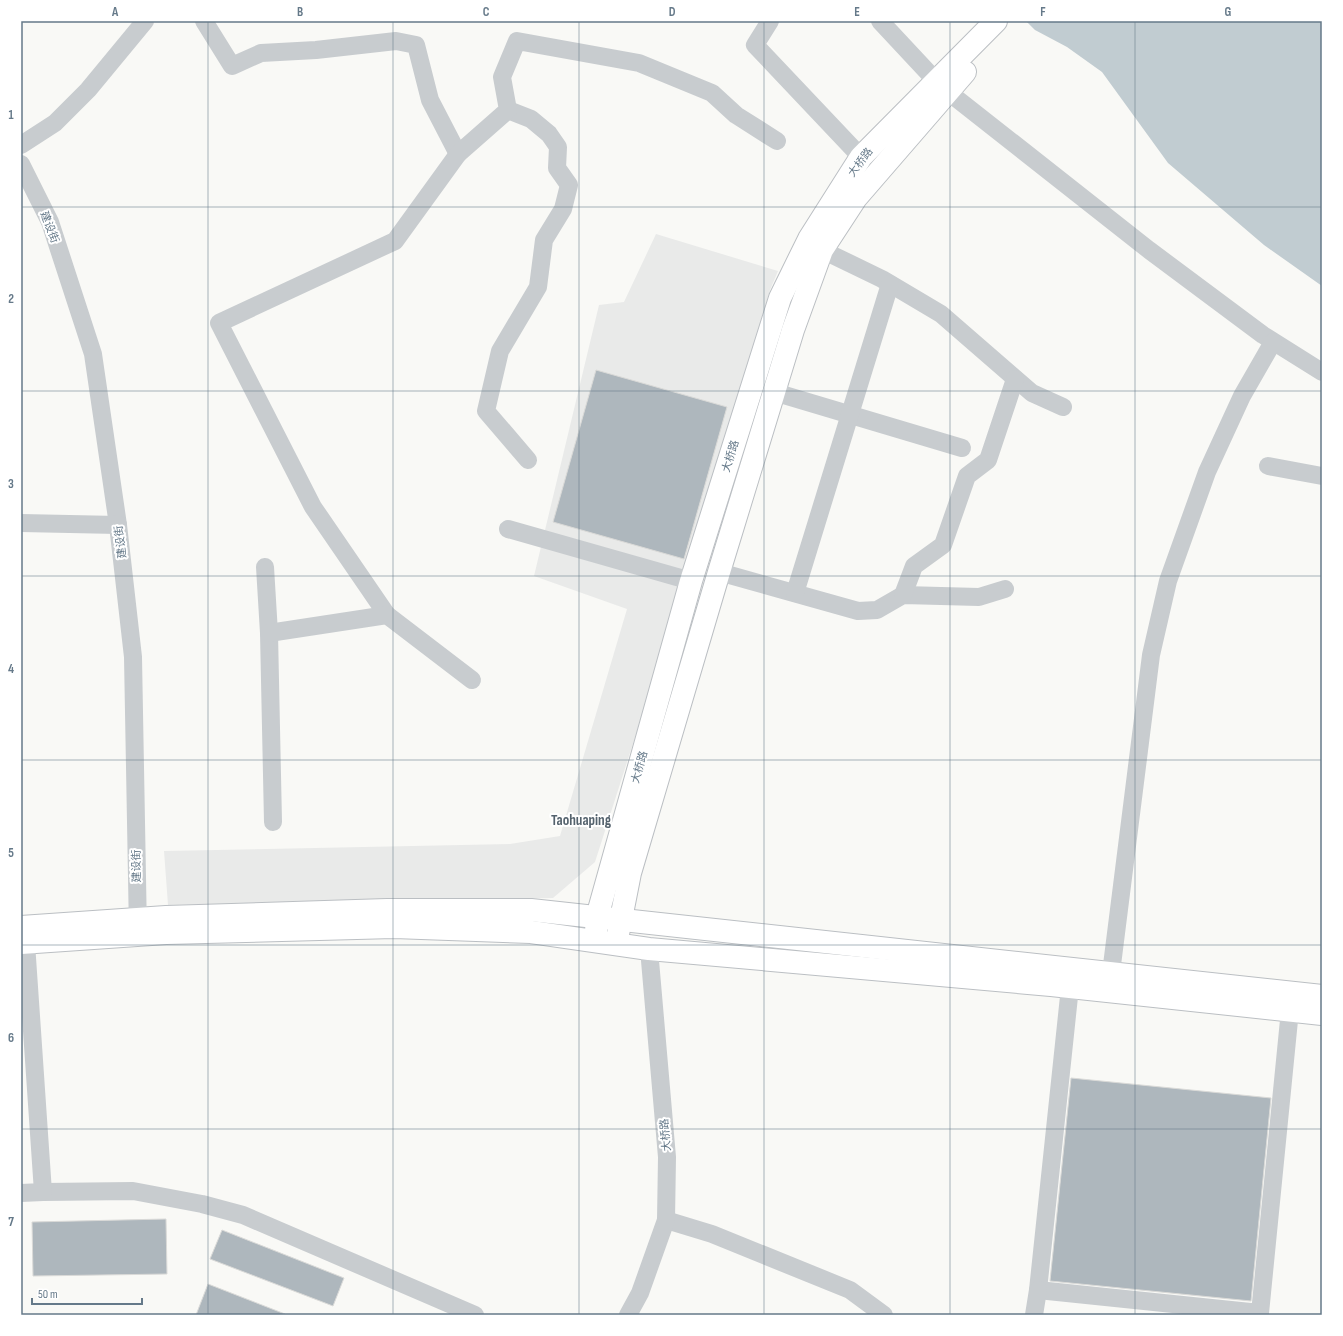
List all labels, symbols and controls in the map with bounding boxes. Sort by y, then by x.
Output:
text: A [111,4,119,20]
text: B [297,4,303,20]
text: C [483,4,490,20]
text: D [669,4,676,20]
text: E [854,4,860,20]
text: F [1040,4,1046,20]
text: G [1225,4,1232,20]
text: 1 [8,107,14,123]
street label: 大桥路 [845,145,876,179]
street label: 建设街 [38,209,62,245]
text: 2 [8,291,14,307]
street label: 大桥路 [719,438,742,474]
text: 3 [8,476,14,492]
street label: 建设街 [112,525,129,559]
text: 4 [8,661,14,677]
street label: 大桥路 [629,749,650,785]
district label: Taohuaping [551,811,612,830]
text: 5 [8,845,14,861]
street label: 建设街 [130,849,143,883]
text: 6 [8,1030,14,1046]
street label: 大桥路 [658,1118,673,1152]
text: 7 [8,1214,14,1230]
scale bar [32,1280,142,1306]
text: 50 m [38,1287,58,1302]

